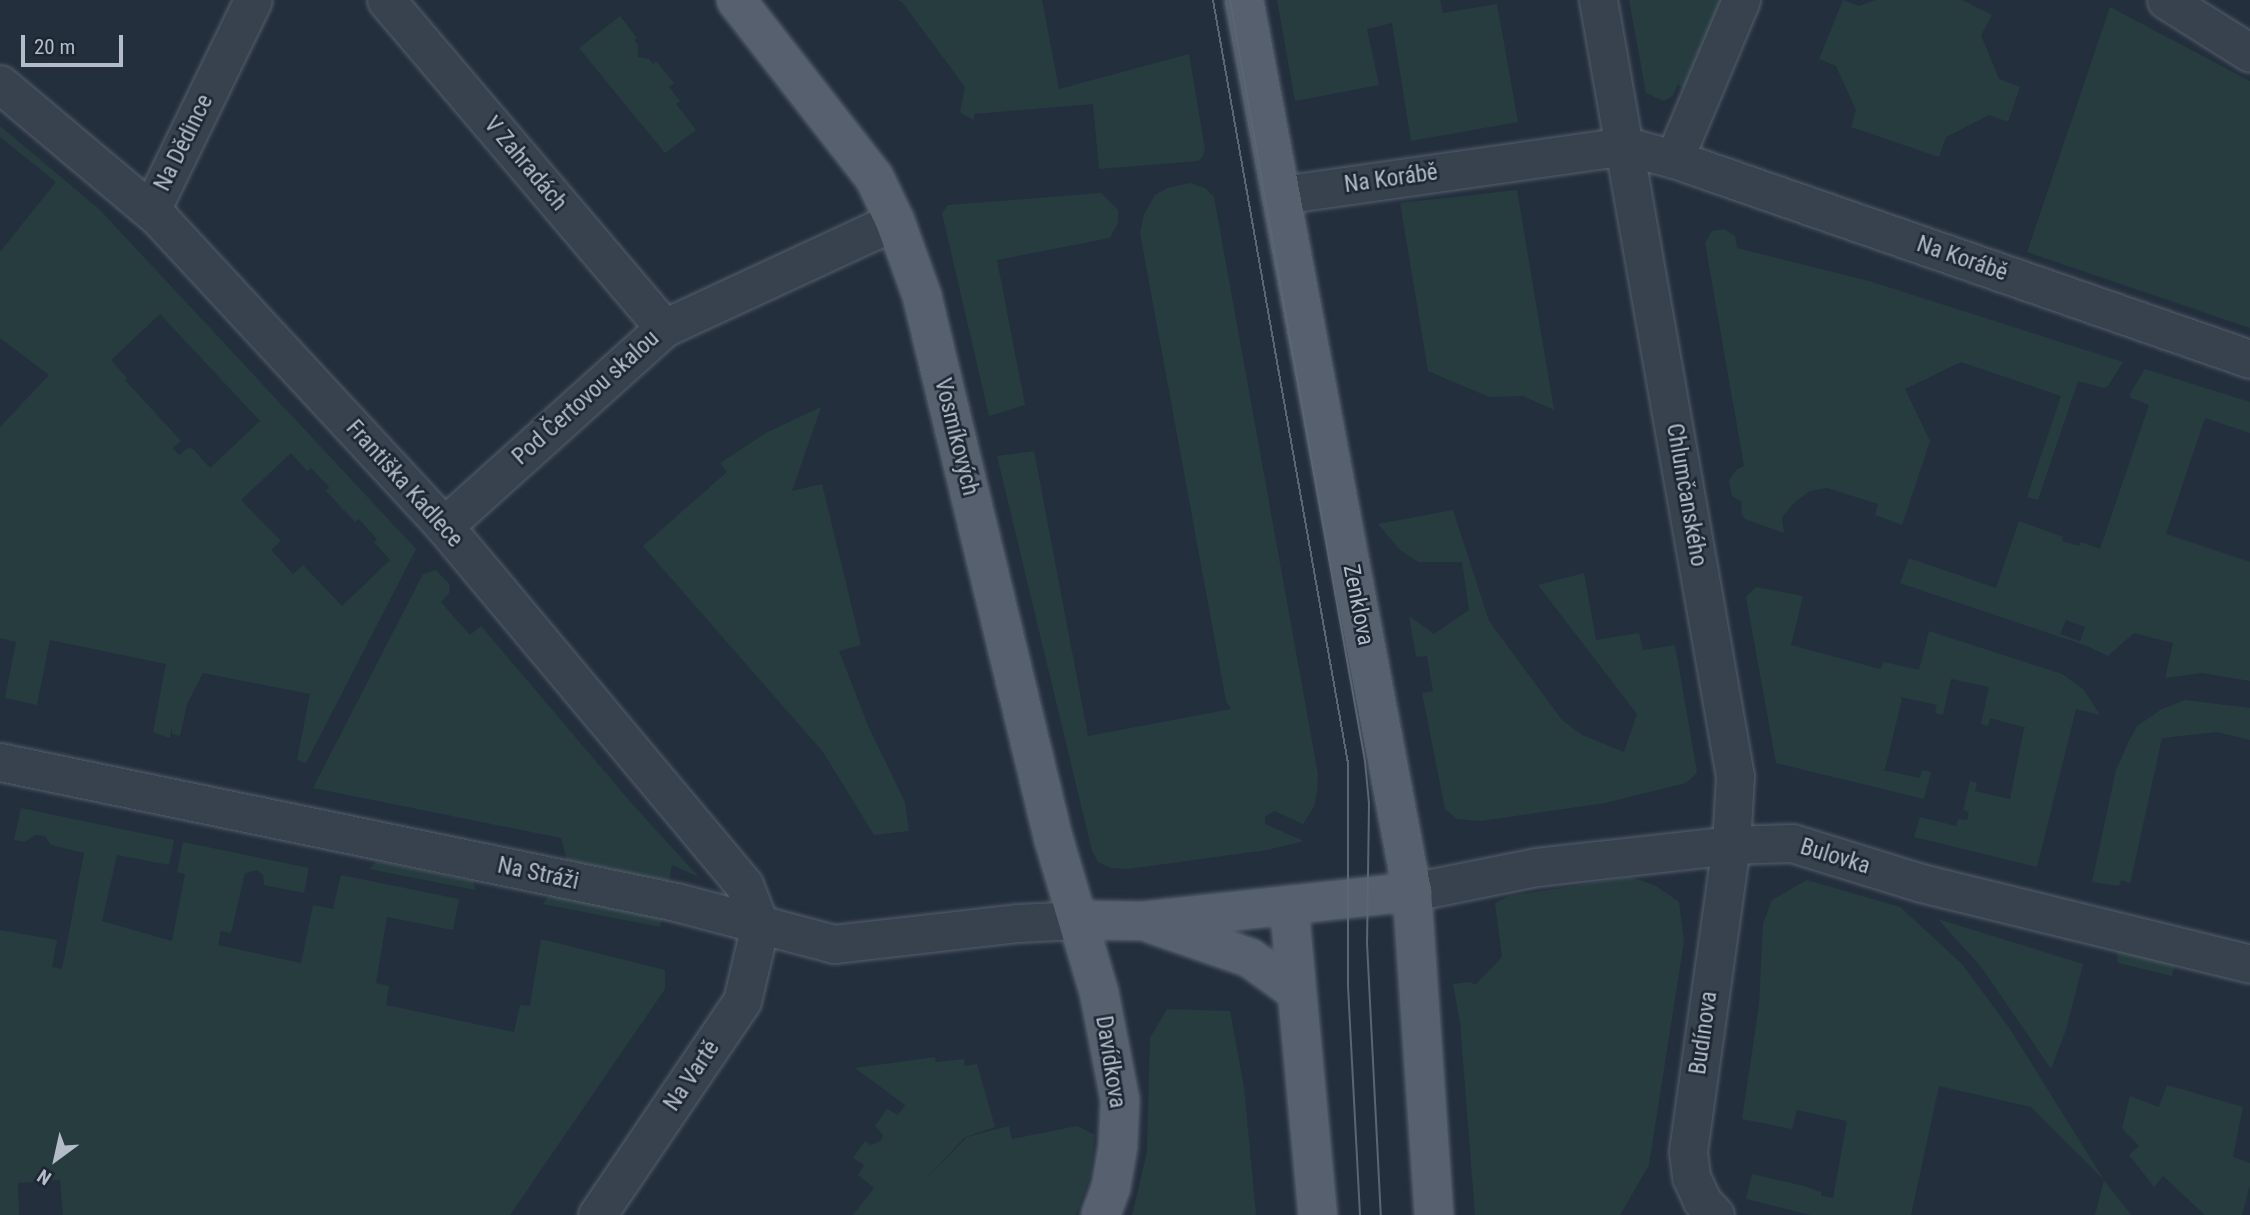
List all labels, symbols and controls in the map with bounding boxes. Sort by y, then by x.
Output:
scale bar [24,21,126,65]
text: 20 m [34,35,75,59]
street label: Na Dědince [149,90,219,196]
street label: V Zahradách [478,111,572,217]
street label: Na Korábě [1343,159,1439,199]
street label: Na Korábě [1913,231,2011,287]
street label: Pod Čertovou skalou [507,325,665,471]
street label: Vosmíkových [928,375,984,499]
street label: Františka Kadlece [340,415,468,553]
street label: Chlumčanského [1660,421,1712,569]
street label: Zenklova [1337,562,1379,648]
street label: Bulovka [1797,833,1873,881]
street label: Na Stráži [495,852,581,896]
street label: Budínova [1685,990,1723,1076]
street label: Davídkova [1089,1014,1131,1110]
street label: Na Vartě [658,1035,726,1117]
north arrow [21,1124,91,1194]
text: N [33,1164,55,1190]

